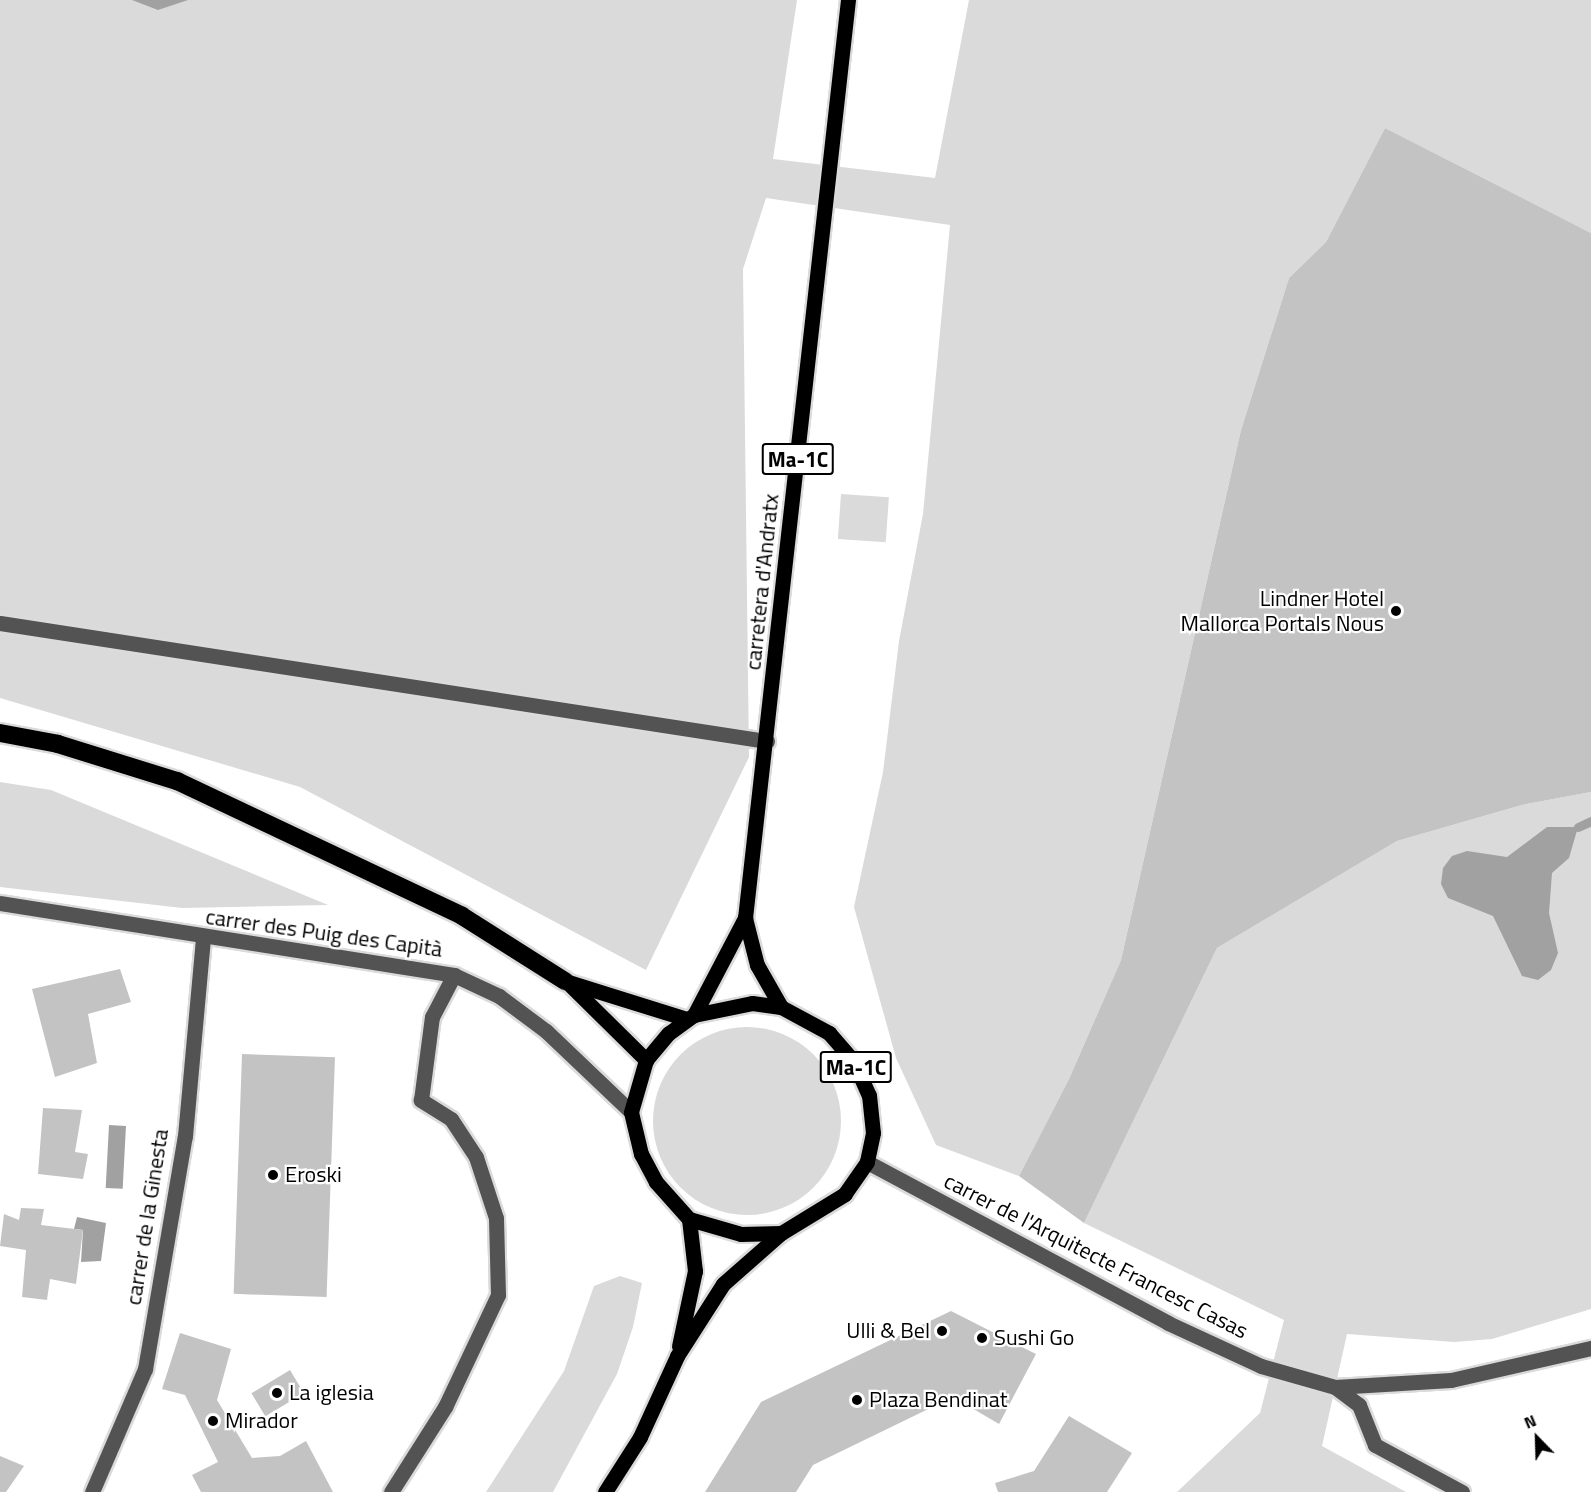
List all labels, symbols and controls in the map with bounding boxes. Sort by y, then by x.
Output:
road number: Ma-1C [760,441,836,477]
street label: carretera d'Andratx [740,493,784,671]
place label: Lindner Hotel Mallorca Portals Nous [1181,585,1384,636]
marker: Lindner Hotel Mallorca Portals Nous [1389,604,1403,618]
street label: carrer des Puig des Capità [204,903,444,963]
road number: Ma-1C [818,1049,894,1085]
street label: carrer de la Ginesta [120,1127,174,1307]
place label: Eroski [285,1162,342,1188]
marker: Eroski [266,1168,280,1182]
street label: carrer de l'Arquitecte Francesc Casas [940,1168,1252,1344]
place label: Ulli & Bel [846,1318,930,1344]
marker: Ulli & Bel [935,1324,949,1338]
place label: Sushi Go [994,1325,1074,1351]
marker: Sushi Go [975,1331,989,1345]
place label: La iglesia [289,1380,374,1406]
marker: La iglesia [270,1386,284,1400]
place label: Plaza Bendinat [869,1387,1008,1413]
marker: Plaza Bendinat [850,1393,864,1407]
place label: Mirador [225,1408,298,1434]
north arrow [1507,1408,1567,1468]
text: N [1520,1408,1540,1435]
marker: Mirador [206,1414,220,1428]

